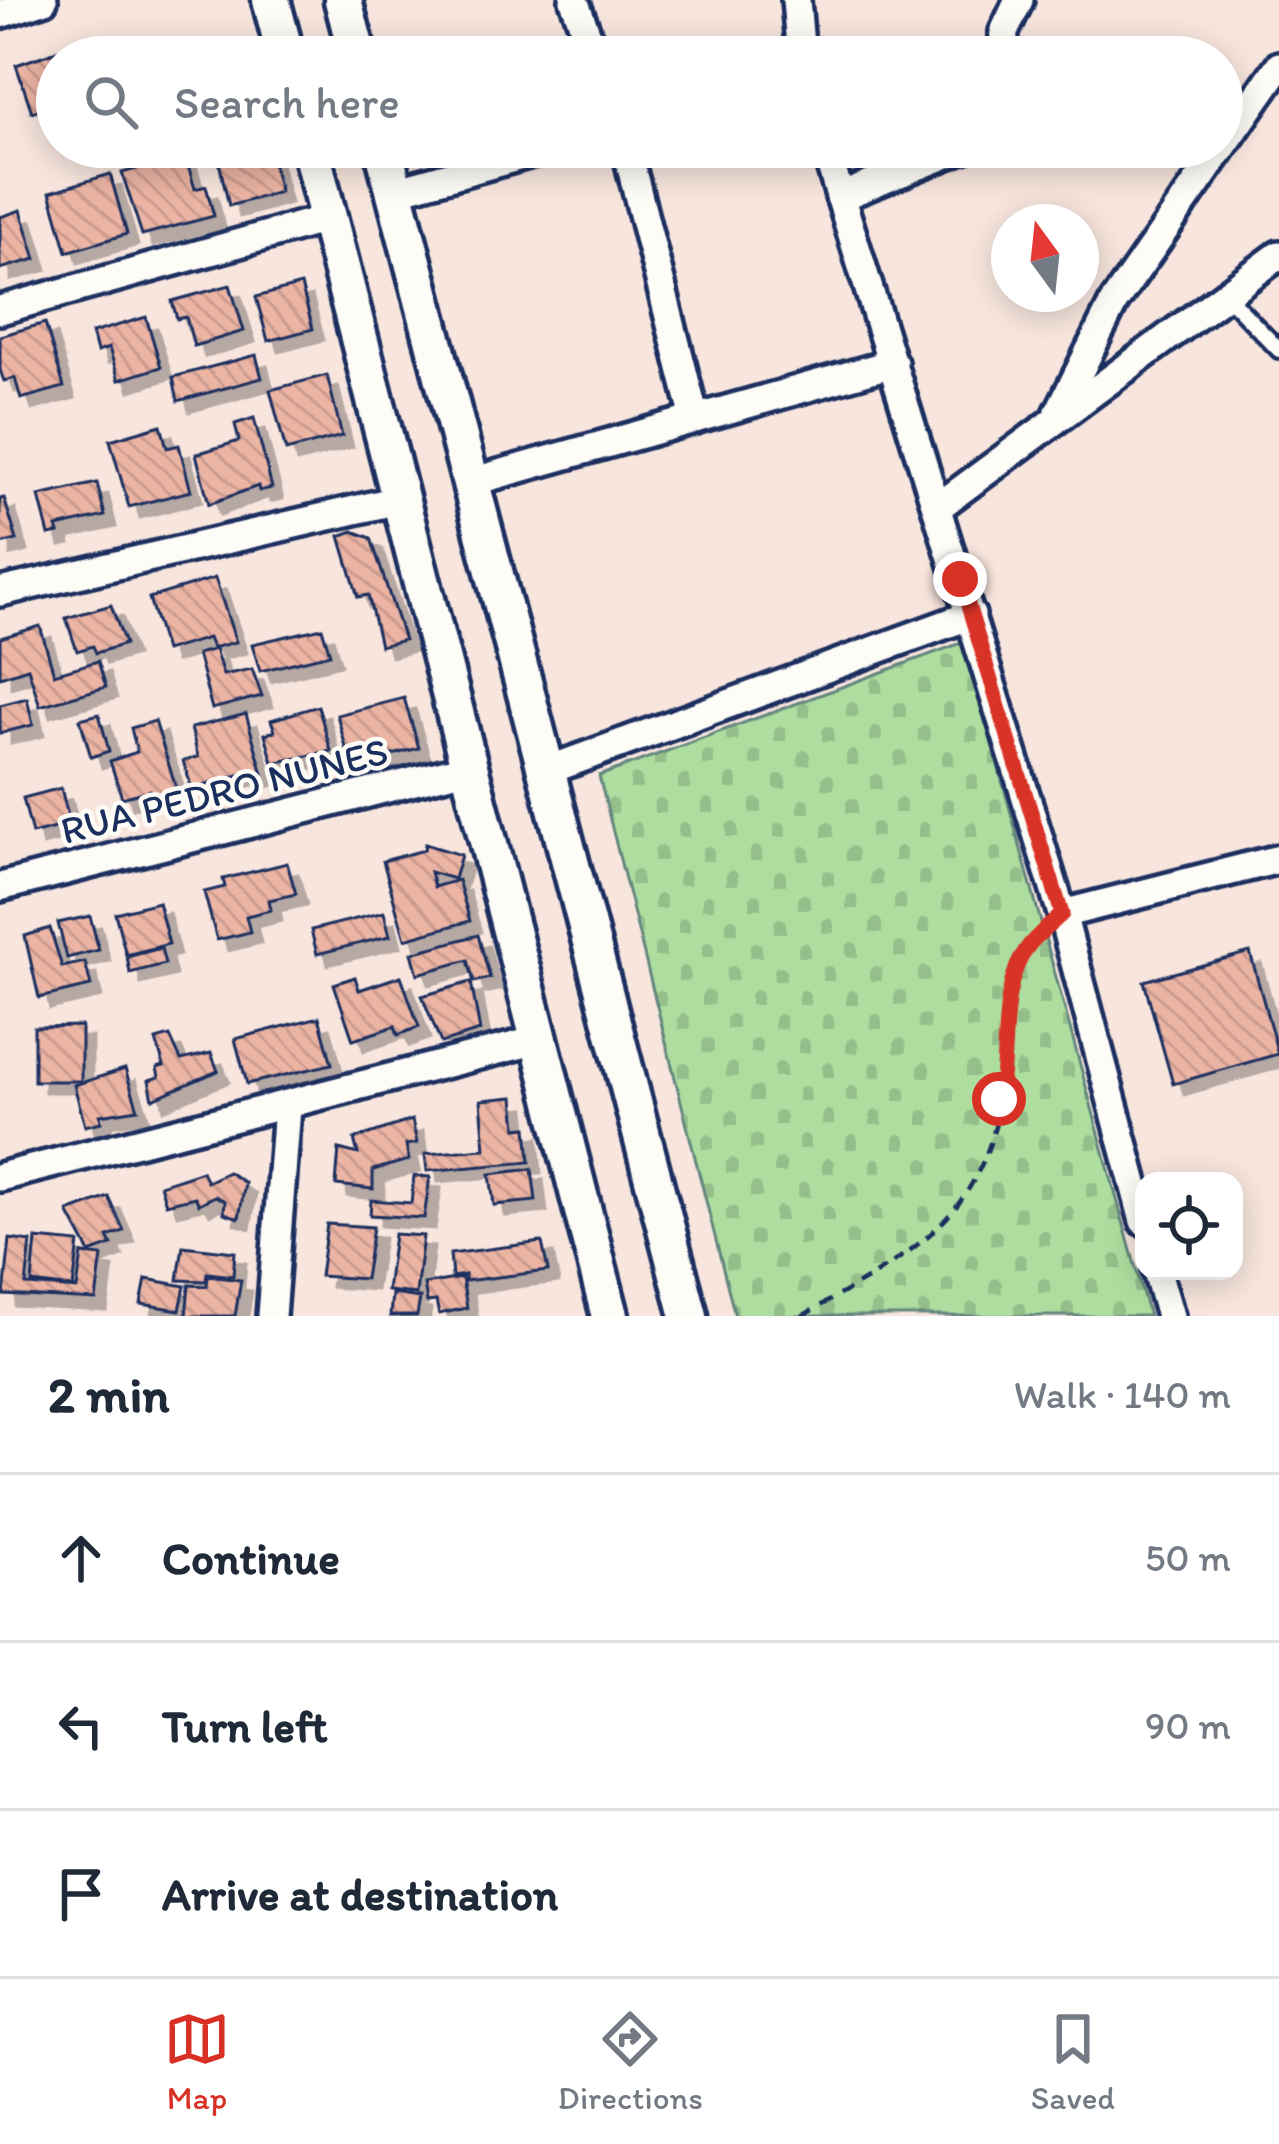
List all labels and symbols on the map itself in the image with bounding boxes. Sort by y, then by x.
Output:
north arrow [991,204,1099,312]
route end [933,552,987,606]
street label: RUA PEDRO NUNES [56,727,393,854]
route start [972,1072,1026,1126]

